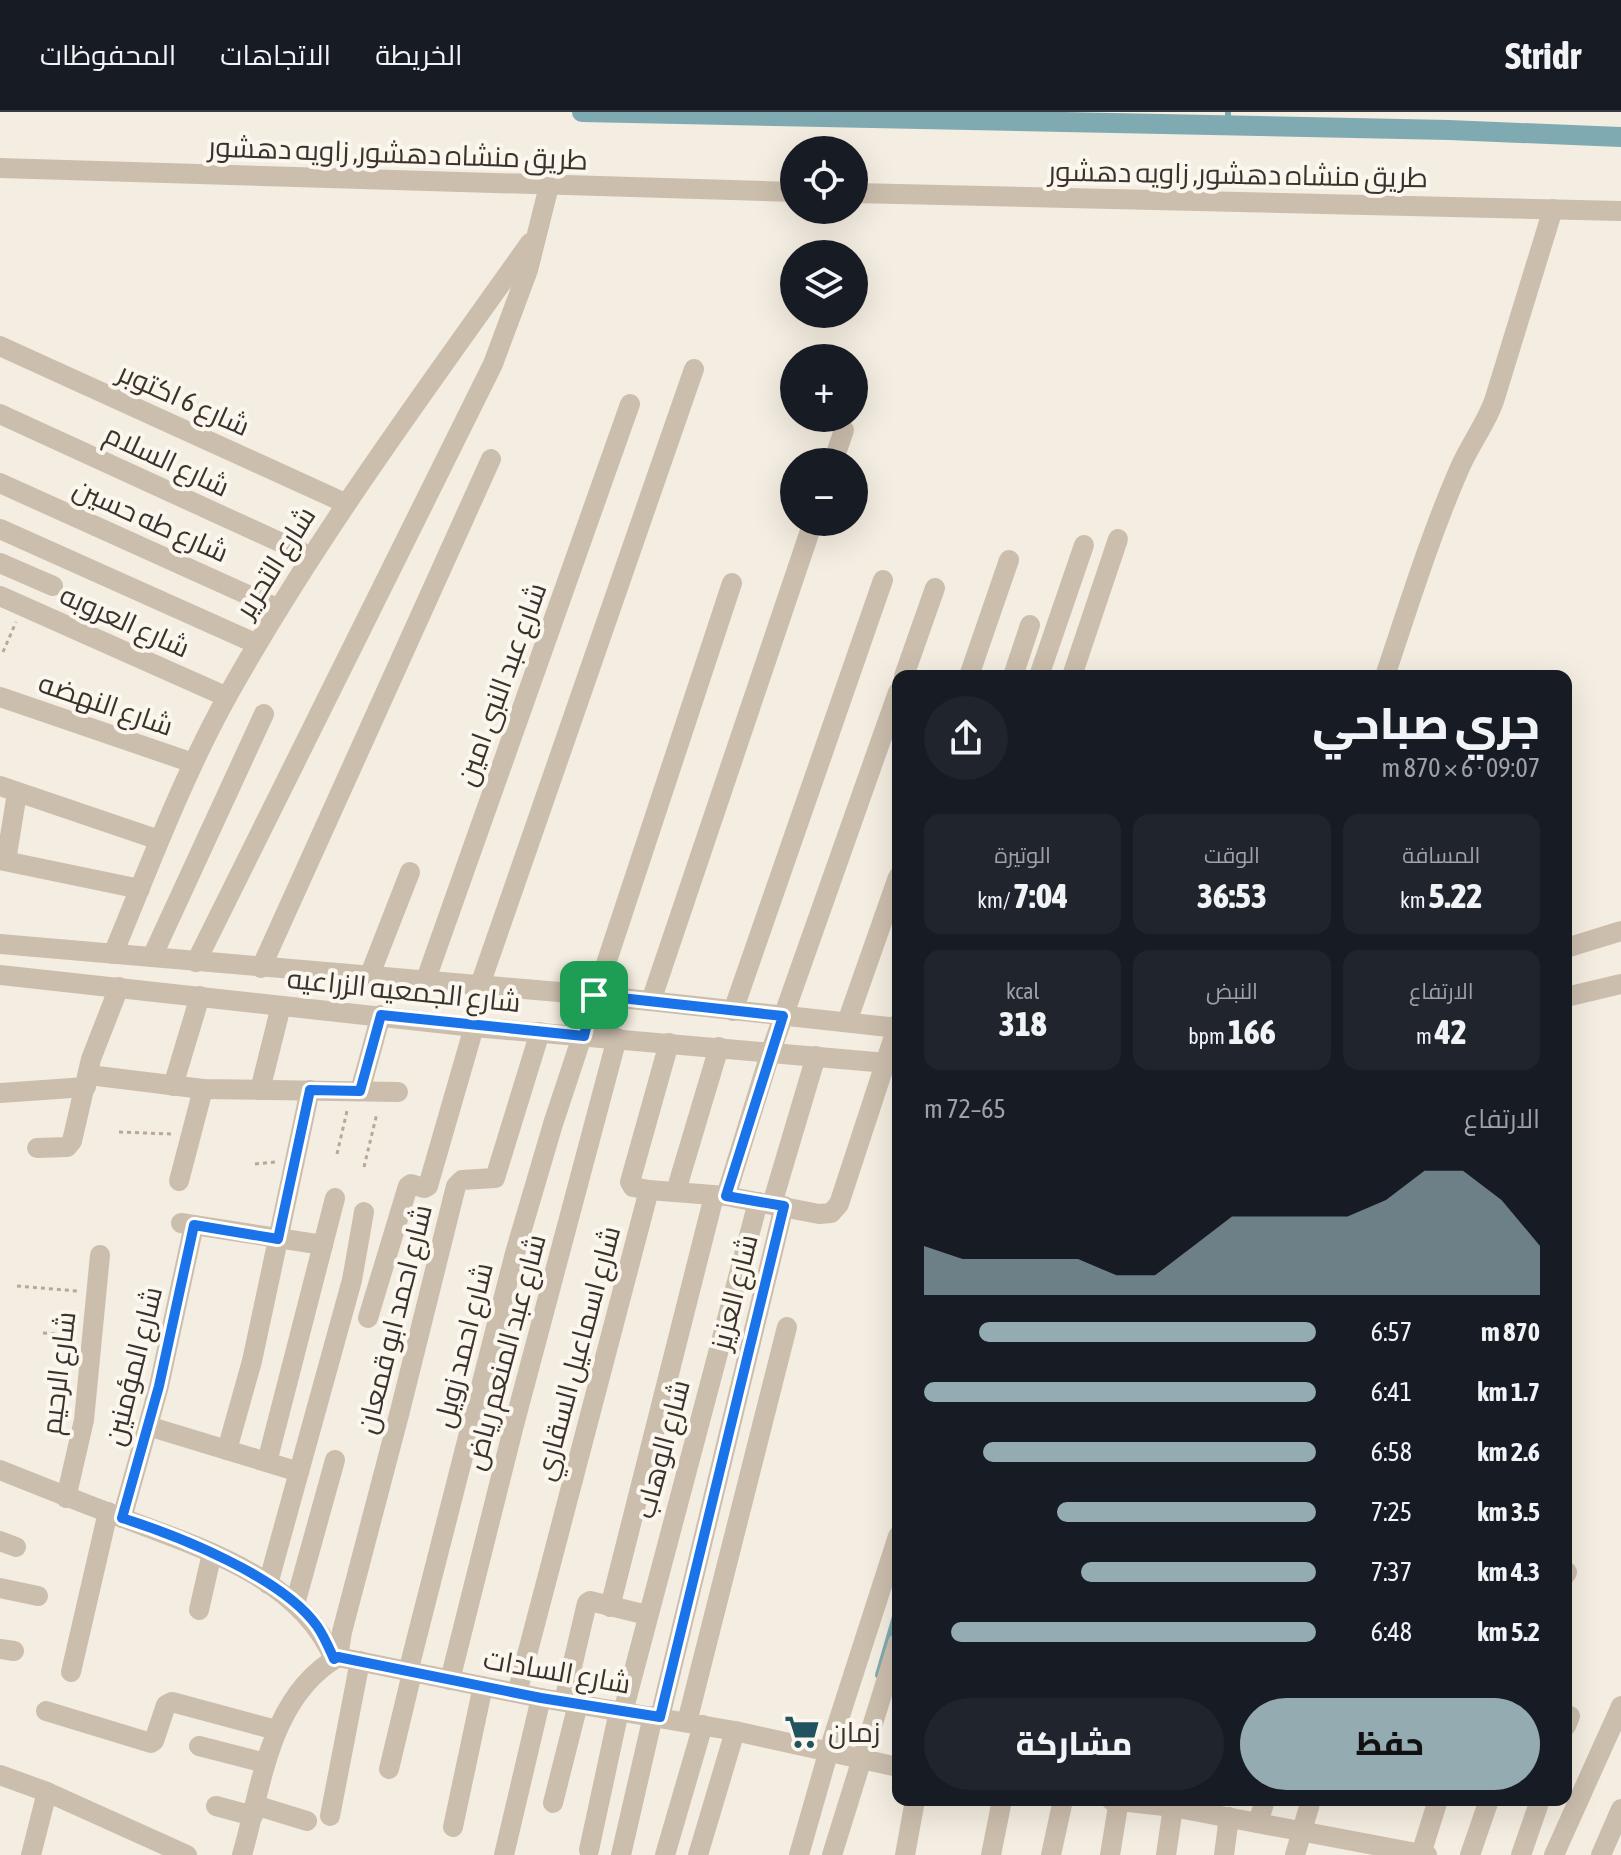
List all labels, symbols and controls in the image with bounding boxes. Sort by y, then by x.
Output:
text: Stridr [1505,34,1581,77]
text: المحفوظات [40,39,176,71]
text: الاتجاهات [220,39,331,71]
text: الخريطة [375,39,463,71]
street label: طريق منشاه دهشور, زاويه دهشور [206,130,588,177]
map controls [780,136,868,536]
button: locate [780,136,868,224]
street label: طريق منشاه دهشور, زاويه دهشور [1046,155,1428,194]
button: layers [780,240,868,328]
button: + [780,344,868,432]
street label: شارع 6 اكتوبر [110,355,255,445]
street label: شارع السلام [98,417,234,506]
button: − [780,448,868,536]
street label: شارع طه حسين [67,472,233,571]
street label: شارع التحرير [227,501,324,627]
street label: شارع العروبه [54,578,195,667]
street label: شارع عبد النبى امين [449,578,555,791]
street label: شارع النهضه [34,666,177,745]
button: share [924,696,1008,780]
text: جري صباحي [1312,698,1540,748]
text: 09:07 · 6 × 870 m [1381,753,1540,783]
text: الوتيرة [994,842,1051,868]
text: الوقت [1204,842,1260,868]
text: المسافة [1402,842,1480,868]
text: 7:04 [1013,876,1068,915]
text: 36:53 [1197,876,1267,915]
text: 5.22 [1429,876,1483,915]
text: /km [977,887,1013,913]
text: km [1400,887,1429,913]
pin [560,961,628,1029]
street label: شارع الجمعيه الزراعيه [285,962,522,1021]
icon: arrive [572,973,616,1017]
text: kcal [1006,978,1039,1004]
text: النبض [1206,978,1258,1004]
text: الارتفاع [1409,978,1474,1004]
text: 318 [999,1004,1047,1043]
text: 166 [1228,1012,1276,1051]
text: 42 [1435,1012,1467,1051]
text: bpm [1188,1023,1228,1049]
text: m [1416,1023,1435,1049]
text: 65–72 m [924,1094,1006,1124]
text: الارتفاع [1464,1104,1540,1134]
street label: شارع احمد ابو قمعان [350,1201,441,1437]
street label: شارع اسماعيل السقاري [528,1222,632,1485]
street label: شارع عبد المنعم رياض [458,1231,556,1474]
street label: شارع العزيز [704,1231,767,1356]
street label: شارع احمد زويل [427,1259,502,1431]
street label: شارع المؤمنين [98,1283,171,1449]
street label: شارع الرحيم [35,1310,85,1437]
text: 6:57 [1371,1317,1412,1347]
text: 870 m [1481,1317,1540,1347]
street label: شارع الوهاب [628,1376,699,1523]
text: 6:41 [1371,1377,1412,1407]
text: 1.7 km [1477,1377,1540,1407]
text: 6:58 [1371,1437,1412,1467]
text: 2.6 km [1477,1437,1540,1467]
text: 7:25 [1371,1497,1412,1527]
text: 3.5 km [1477,1497,1540,1527]
text: 7:37 [1371,1557,1412,1587]
text: 4.3 km [1477,1557,1540,1587]
text: 6:48 [1371,1617,1412,1647]
text: 5.2 km [1477,1617,1540,1647]
street label: شارع السادات [480,1642,633,1703]
button: مشاركة [924,1698,1224,1790]
button: حفظ [1240,1698,1540,1790]
supermarket icon: زمان [783,1713,821,1751]
place label: زمان [828,1716,880,1749]

